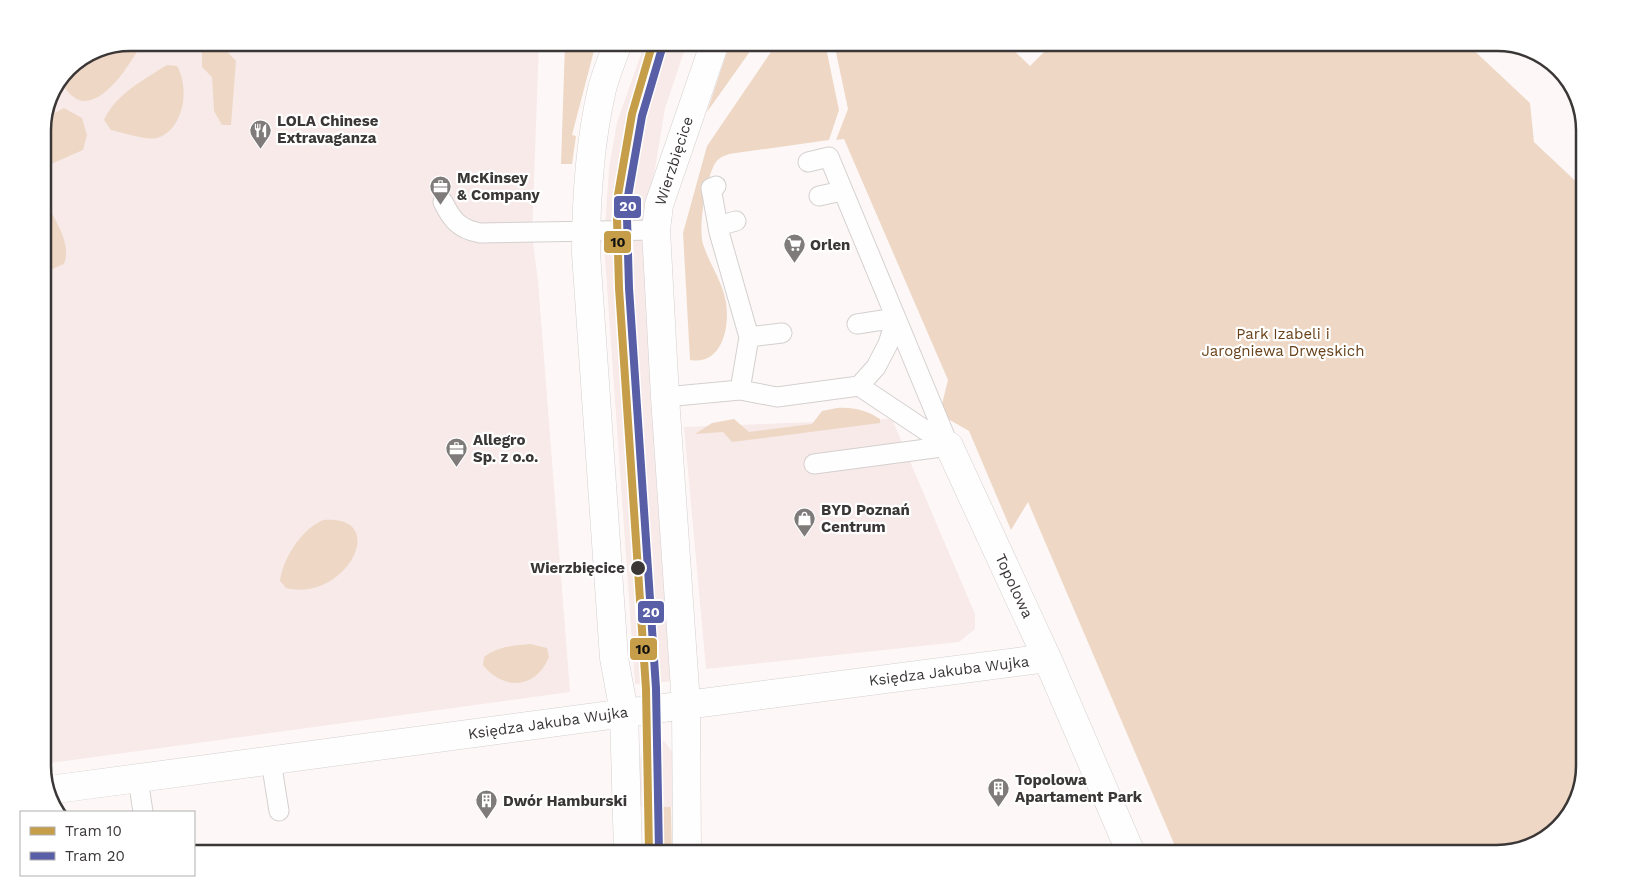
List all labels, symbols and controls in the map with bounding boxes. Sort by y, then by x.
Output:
place label: LOLA Chinese Extravaganza [277,112,379,147]
street label: Wierzbięcice [651,114,697,208]
restaurant icon: LOLA Chinese Extravaganza [249,118,273,149]
place label: McKinsey & Company [457,169,540,204]
office icon: McKinsey & Company [429,175,453,206]
line badge: 20 [613,195,642,219]
text: 20 [619,198,637,214]
line badge: 10 [603,230,632,254]
supermarket icon: Orlen [782,233,806,264]
text: 10 [610,234,626,250]
place label: Orlen [810,236,850,254]
park label: Park Izabeli i Jarogniewa Drwęskich [1202,325,1364,360]
place label: Allegro Sp. z o.o. [473,431,538,466]
office icon: Allegro Sp. z o.o. [445,437,469,468]
place label: BYD Poznań Centrum [821,501,910,536]
shop icon: BYD Poznań Centrum [793,507,817,538]
street label: Topolowa [991,551,1037,622]
place label: Wierzbięcice [530,559,625,577]
marker: Wierzbięcice [629,559,647,577]
line badge: 20 [637,600,665,624]
text: 20 [642,604,660,620]
line badge: 10 [629,637,658,661]
text: 10 [635,641,651,657]
street label: Księdza Jakuba Wujka [868,652,1031,690]
street label: Księdza Jakuba Wujka [467,703,630,743]
place label: Topolowa Apartament Park [1015,771,1143,806]
building icon: Topolowa Apartament Park [987,777,1011,808]
building icon: Dwór Hamburski [475,789,499,820]
place label: Dwór Hamburski [503,792,627,810]
legend [20,811,195,876]
text: Tram 10 [65,822,122,840]
text: Tram 20 [65,847,125,865]

